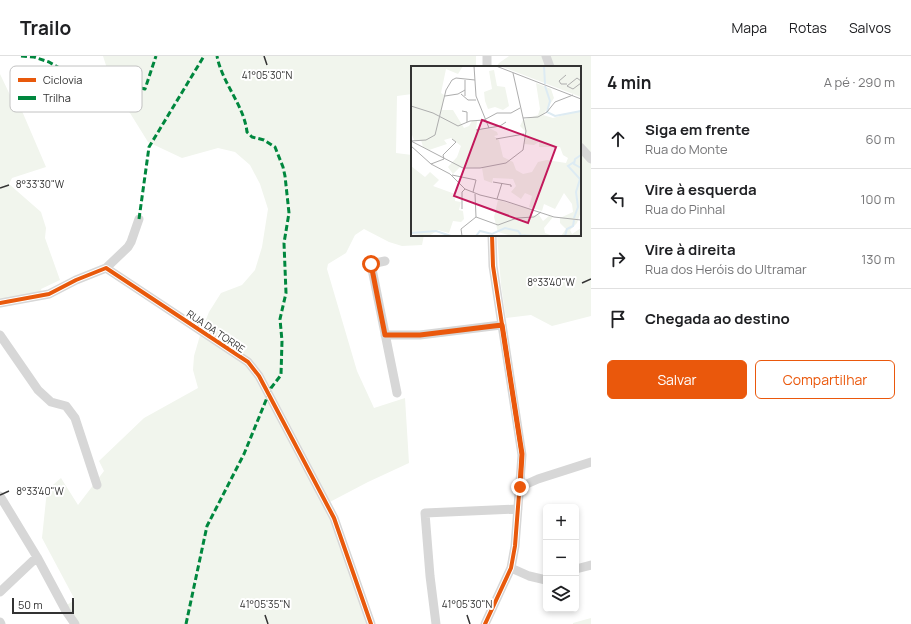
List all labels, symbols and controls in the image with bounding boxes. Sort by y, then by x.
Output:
text: Trailo [20,15,71,41]
text: Mapa [731,18,767,37]
text: Rotas [789,18,827,37]
text: Salvos [849,18,891,37]
legend [10,66,142,112]
inset map [411,66,581,236]
text: 41°05'30"N [242,68,293,82]
text: 4 min [607,71,651,94]
text: Ciclovia [43,72,83,87]
text: A pé · 290 m [824,73,895,91]
text: Trilha [43,90,71,105]
text: Siga em frente [645,119,750,140]
icon: ahead [607,128,629,150]
text: 60 m [865,130,895,148]
text: Rua do Monte [645,140,728,158]
text: 8°33'30"W [16,177,65,191]
text: Vire à esquerda [645,179,757,200]
icon: left [607,188,629,210]
text: 100 m [860,190,895,208]
text: Rua do Pinhal [645,200,725,218]
text: Vire à direita [645,239,736,260]
icon: right [607,248,629,270]
text: 130 m [861,250,895,268]
route start [362,255,380,273]
text: Rua dos Heróis do Ultramar [645,260,807,278]
text: 8°33'40"W [527,275,575,289]
street label: RUA DA TORRE [184,306,248,356]
icon: arrive [607,308,629,330]
text: Chegada ao destino [645,308,790,329]
button: Salvar [607,360,747,399]
button: Compartilhar [755,360,895,399]
route end [511,478,529,496]
text: 8°33'40"W [16,484,64,498]
map controls [543,504,579,612]
button: + [543,504,579,540]
button: − [543,540,579,576]
button: layers [543,576,579,612]
scale bar [12,596,74,615]
text: 50 m [18,597,43,612]
text: 41°05'35"N [240,597,290,611]
text: 41°05'30"N [442,597,493,611]

